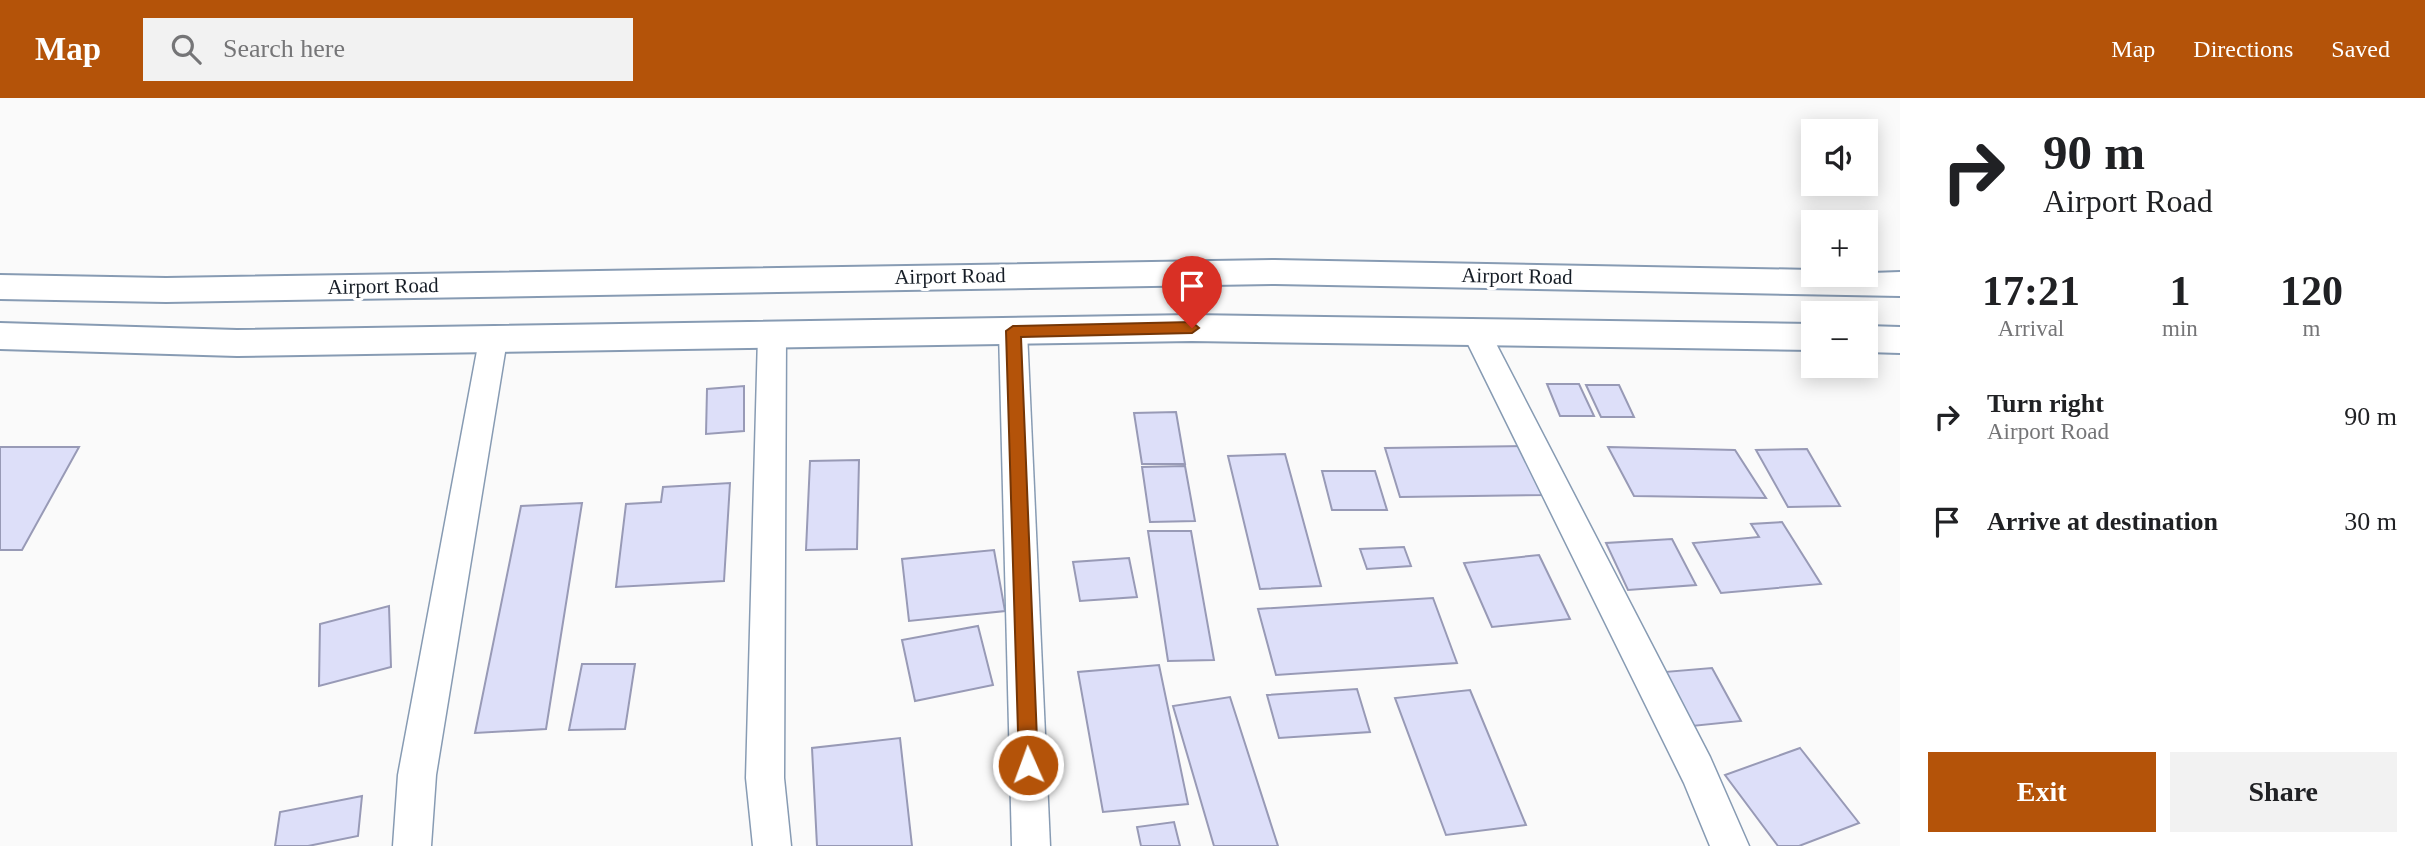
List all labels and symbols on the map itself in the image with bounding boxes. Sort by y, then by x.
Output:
pin [1162,256,1222,328]
street label: Airport Road [894,263,1006,289]
street label: Airport Road [1461,263,1573,289]
street label: Airport Road [327,273,439,299]
position arrow [991,728,1065,802]

